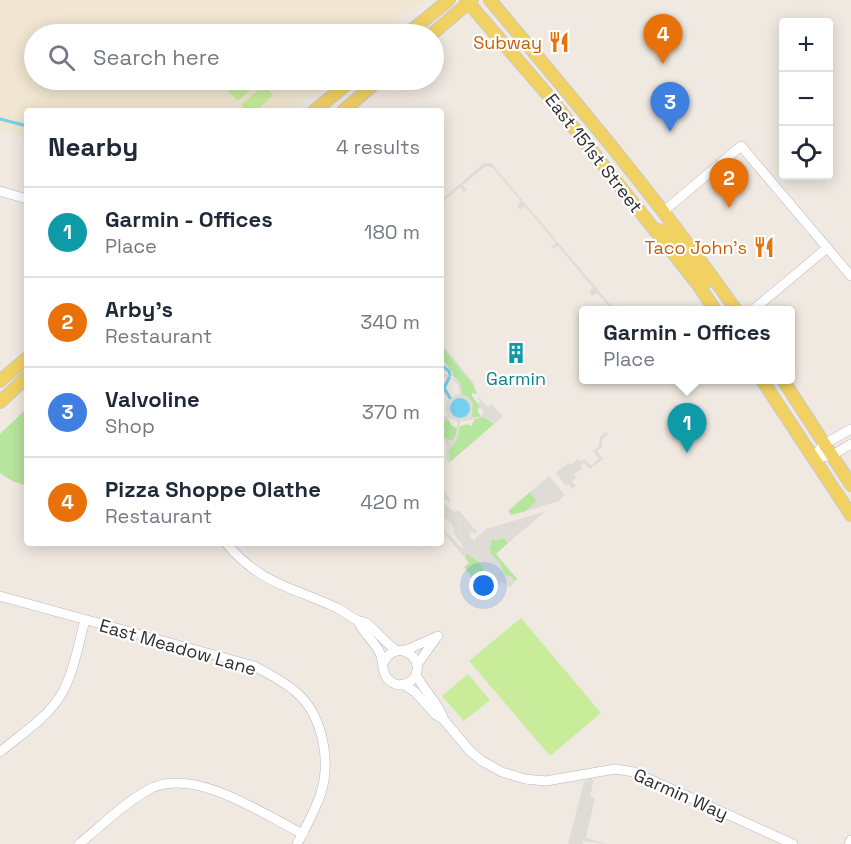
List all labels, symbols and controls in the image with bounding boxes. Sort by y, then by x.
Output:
pin: 4 [644,14,682,64]
map controls [779,18,833,180]
button: + [779,18,833,72]
search box [24,24,444,90]
restaurant icon: Subway [547,30,571,54]
place label: Subway [473,31,542,54]
icon: search [45,41,78,74]
text: Search here [93,43,220,71]
button: − [779,72,833,126]
pin: 3 [650,82,690,132]
street label: East 151st Street [540,89,648,217]
button: locate [779,126,833,180]
text: Nearby [48,130,138,164]
text: 4 results [336,134,420,160]
pin: 2 [710,158,748,208]
text: Garmin - Offices [105,205,273,233]
text: 1 [63,219,72,245]
text: 180 m [364,219,420,245]
text: Place [105,233,157,259]
restaurant icon: Taco John's [752,235,776,259]
place label: Taco John's [645,236,747,259]
text: Arby's [105,295,173,323]
popup [579,306,795,384]
text: 2 [62,309,73,335]
text: 340 m [360,309,420,335]
text: Garmin - Offices [603,318,771,346]
text: Restaurant [105,323,212,349]
building icon: Garmin [504,341,528,365]
text: Place [603,346,655,372]
place label: Garmin [486,367,546,390]
text: Valvoline [105,385,200,413]
text: 3 [61,399,74,425]
text: 370 m [362,399,420,425]
pin: 1 [668,404,706,453]
text: Shop [105,413,155,439]
text: Pizza Shoppe Olathe [105,475,321,503]
text: 4 [61,489,74,515]
text: 420 m [360,489,420,515]
text: Restaurant [105,503,212,529]
your location [469,571,498,600]
street label: East Meadow Lane [97,614,259,680]
street label: Garmin Way [630,763,732,825]

